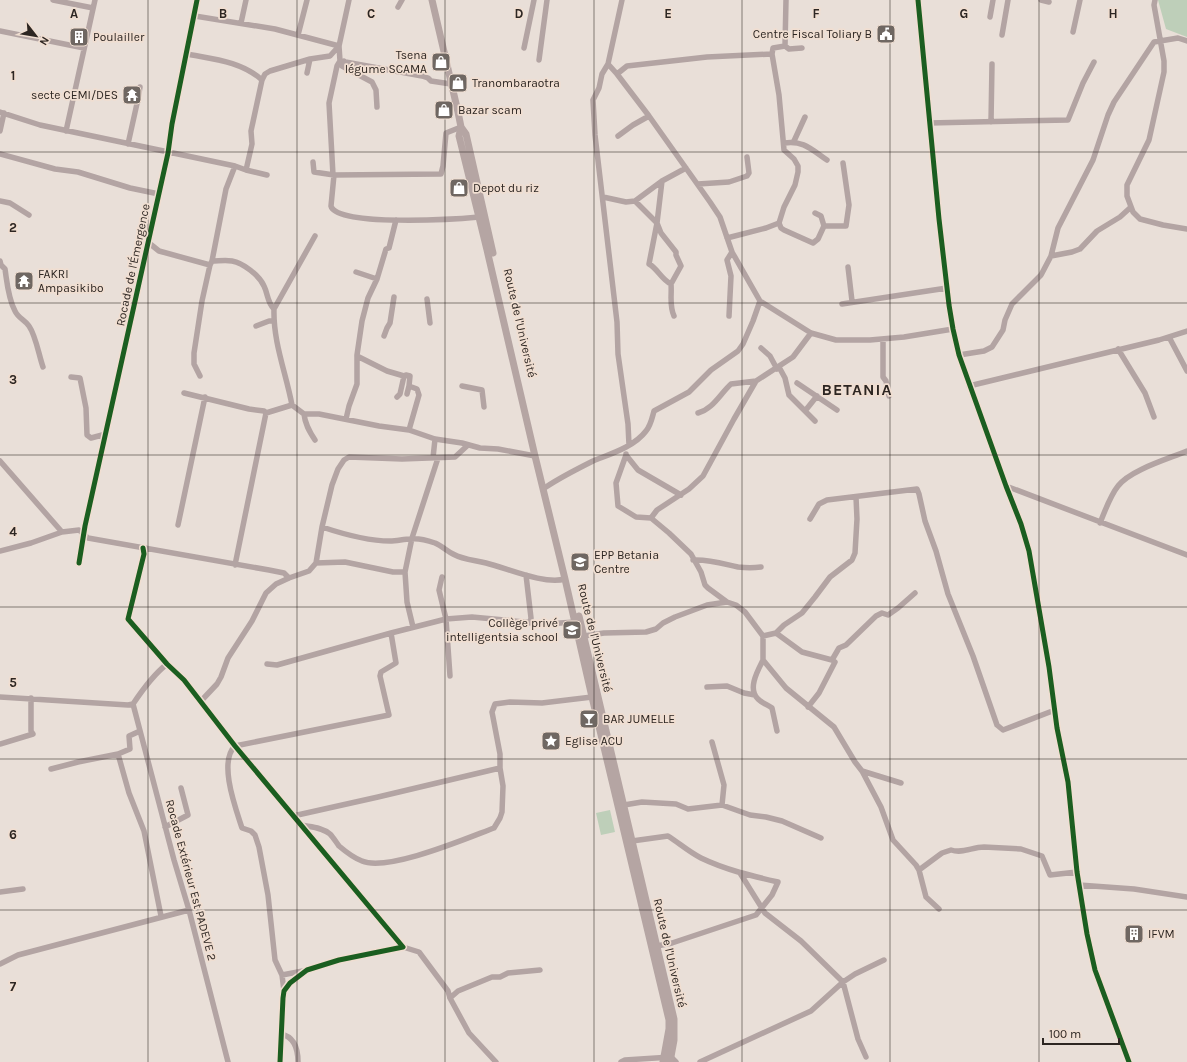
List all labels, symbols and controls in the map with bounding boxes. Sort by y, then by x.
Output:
text: A [70,6,78,21]
text: B [219,6,227,21]
text: C [367,6,375,21]
text: D [515,6,524,21]
text: E [664,6,672,21]
text: F [812,6,820,21]
text: G [960,6,968,21]
text: H [1108,6,1118,21]
north arrow [16,16,56,56]
public building icon: Centre Fiscal Toliary B [875,23,897,45]
building icon: Poulailler [68,26,90,48]
place label: Centre Fiscal Toliary B [753,27,872,41]
place label: Poulailler [93,30,145,44]
text: N [37,34,52,48]
place label: Tsena légume SCAMA [345,48,427,76]
shop icon: Tsena légume SCAMA [430,51,452,73]
text: 1 [11,68,15,83]
shop icon: Tranombaraotra [447,72,469,94]
place label: Tranombaraotra [472,76,560,90]
temple icon: secte CEMI/DES [121,84,143,106]
place label: secte CEMI/DES [31,88,118,102]
shop icon: Bazar scam [433,99,455,121]
place label: Bazar scam [458,103,522,117]
shop icon: Depot du riz [448,177,470,199]
place label: Depot du riz [473,181,539,195]
street label: Rocade de l'Émergence [112,202,153,327]
text: 2 [9,220,17,235]
place label: FAKRI Ampasikibo [38,267,104,295]
street label: Route de l'Université [501,267,539,379]
temple icon: FAKRI Ampasikibo [13,270,35,292]
text: 3 [9,372,17,387]
district label: BETANIA [822,380,892,399]
text: 4 [9,524,17,539]
place label: EPP Betania Centre [594,548,659,576]
school or university icon: EPP Betania Centre [569,551,591,573]
street label: Route de l'Université [575,582,615,694]
place label: Collège privé intelligentsia school [446,616,558,644]
school or university icon: Collège privé intelligentsia school [561,619,583,641]
text: 5 [9,675,17,690]
bar icon: BAR JUMELLE [578,708,600,730]
place label: BAR JUMELLE [603,712,675,726]
place icon: Eglise ACU [540,730,562,752]
place label: Eglise ACU [565,734,623,748]
street label: Rocade Extérieur Est PADEVE 2 [163,798,219,962]
text: 6 [9,827,17,842]
street label: Route de l'Université [651,897,689,1009]
building icon: IFVM [1123,923,1145,945]
place label: IFVM [1148,927,1175,941]
text: 7 [10,979,17,994]
scale bar [1043,1020,1119,1046]
text: 100 m [1049,1027,1081,1041]

